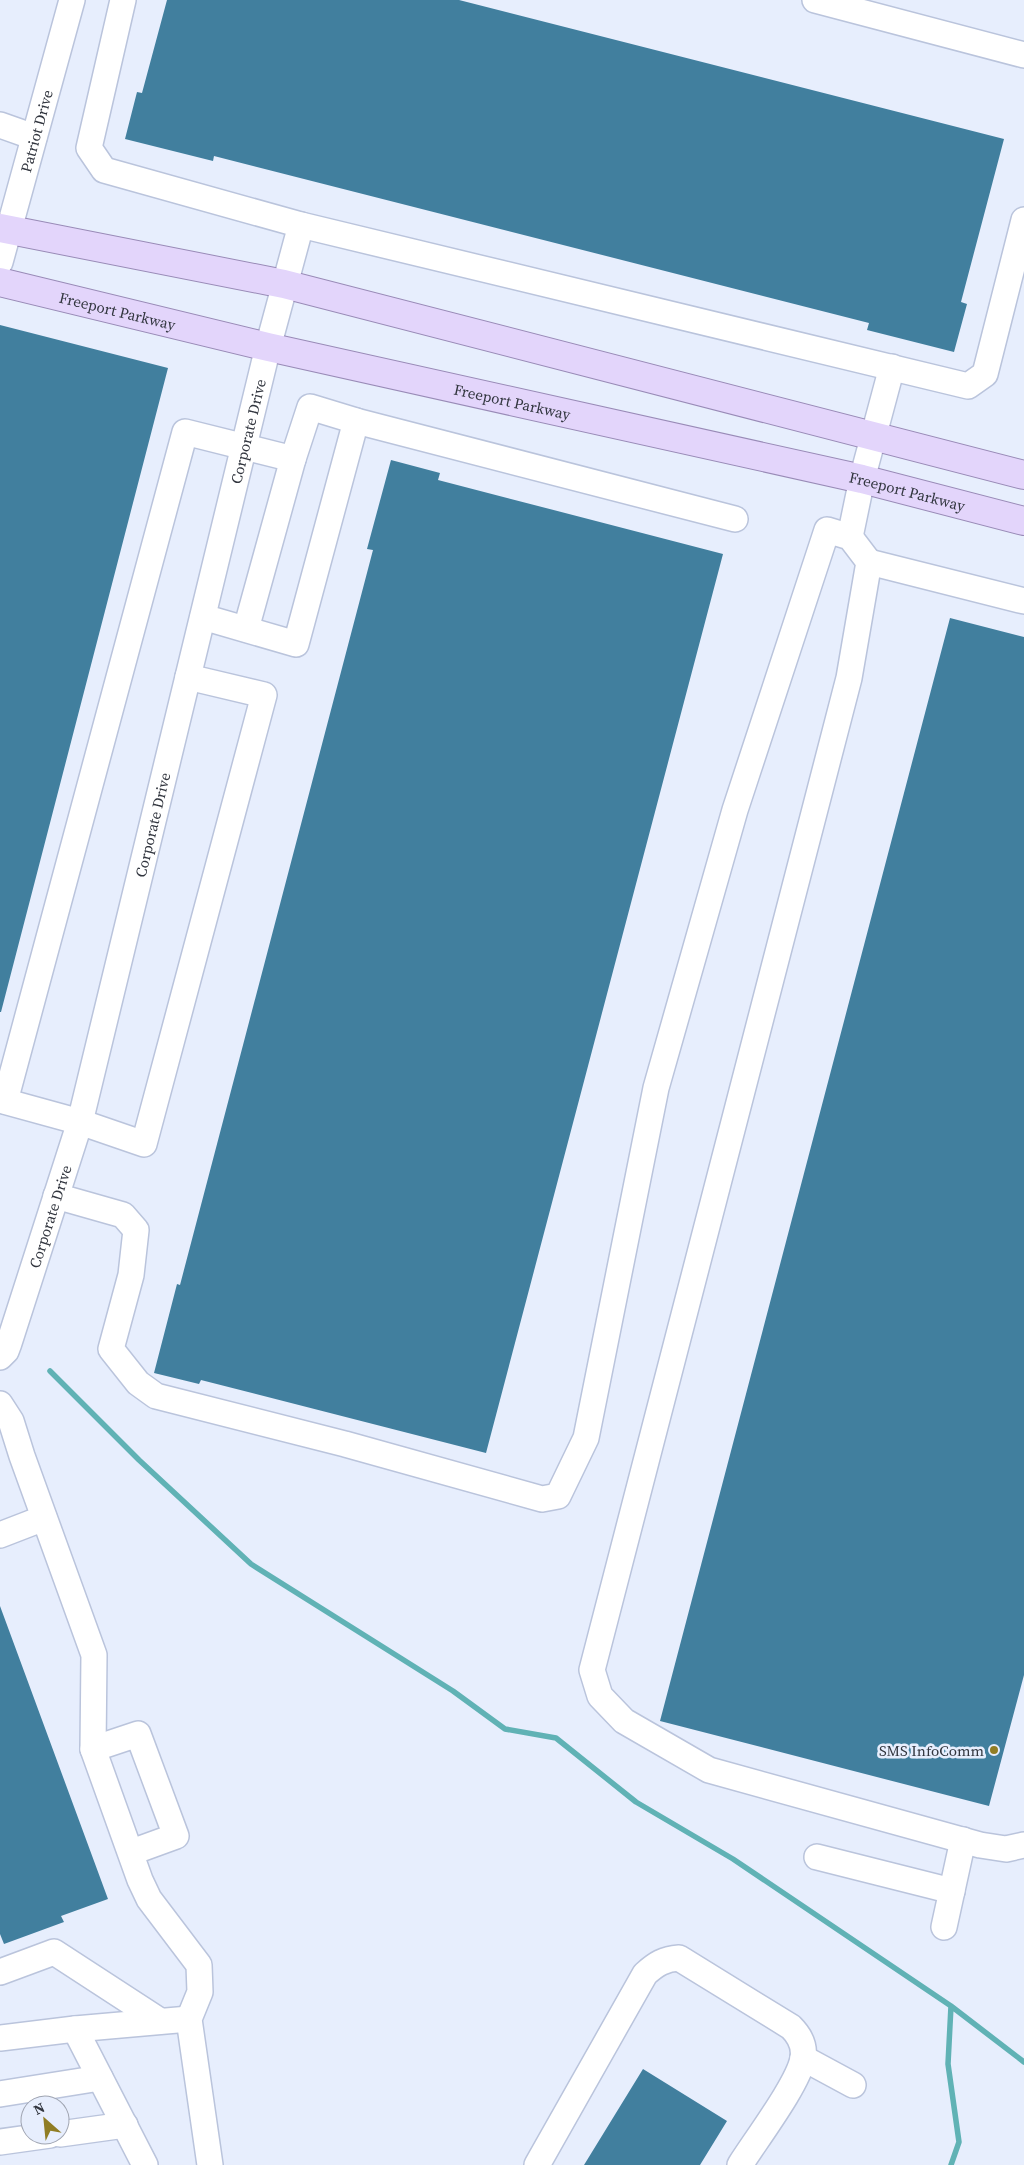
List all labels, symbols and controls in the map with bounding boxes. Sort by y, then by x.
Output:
street label: Patriot Drive [15,87,58,175]
street label: Freeport Parkway [57,286,178,335]
street label: Corporate Drive [225,376,270,486]
street label: Freeport Parkway [452,378,573,425]
street label: Freeport Parkway [847,466,968,516]
street label: Corporate Drive [129,770,175,879]
street label: Corporate Drive [23,1162,76,1271]
place label: SMS InfoComm [879,1740,984,1761]
marker: SMS InfoComm [988,1744,1000,1756]
north arrow [20,2095,70,2145]
text: N [30,2097,48,2120]

